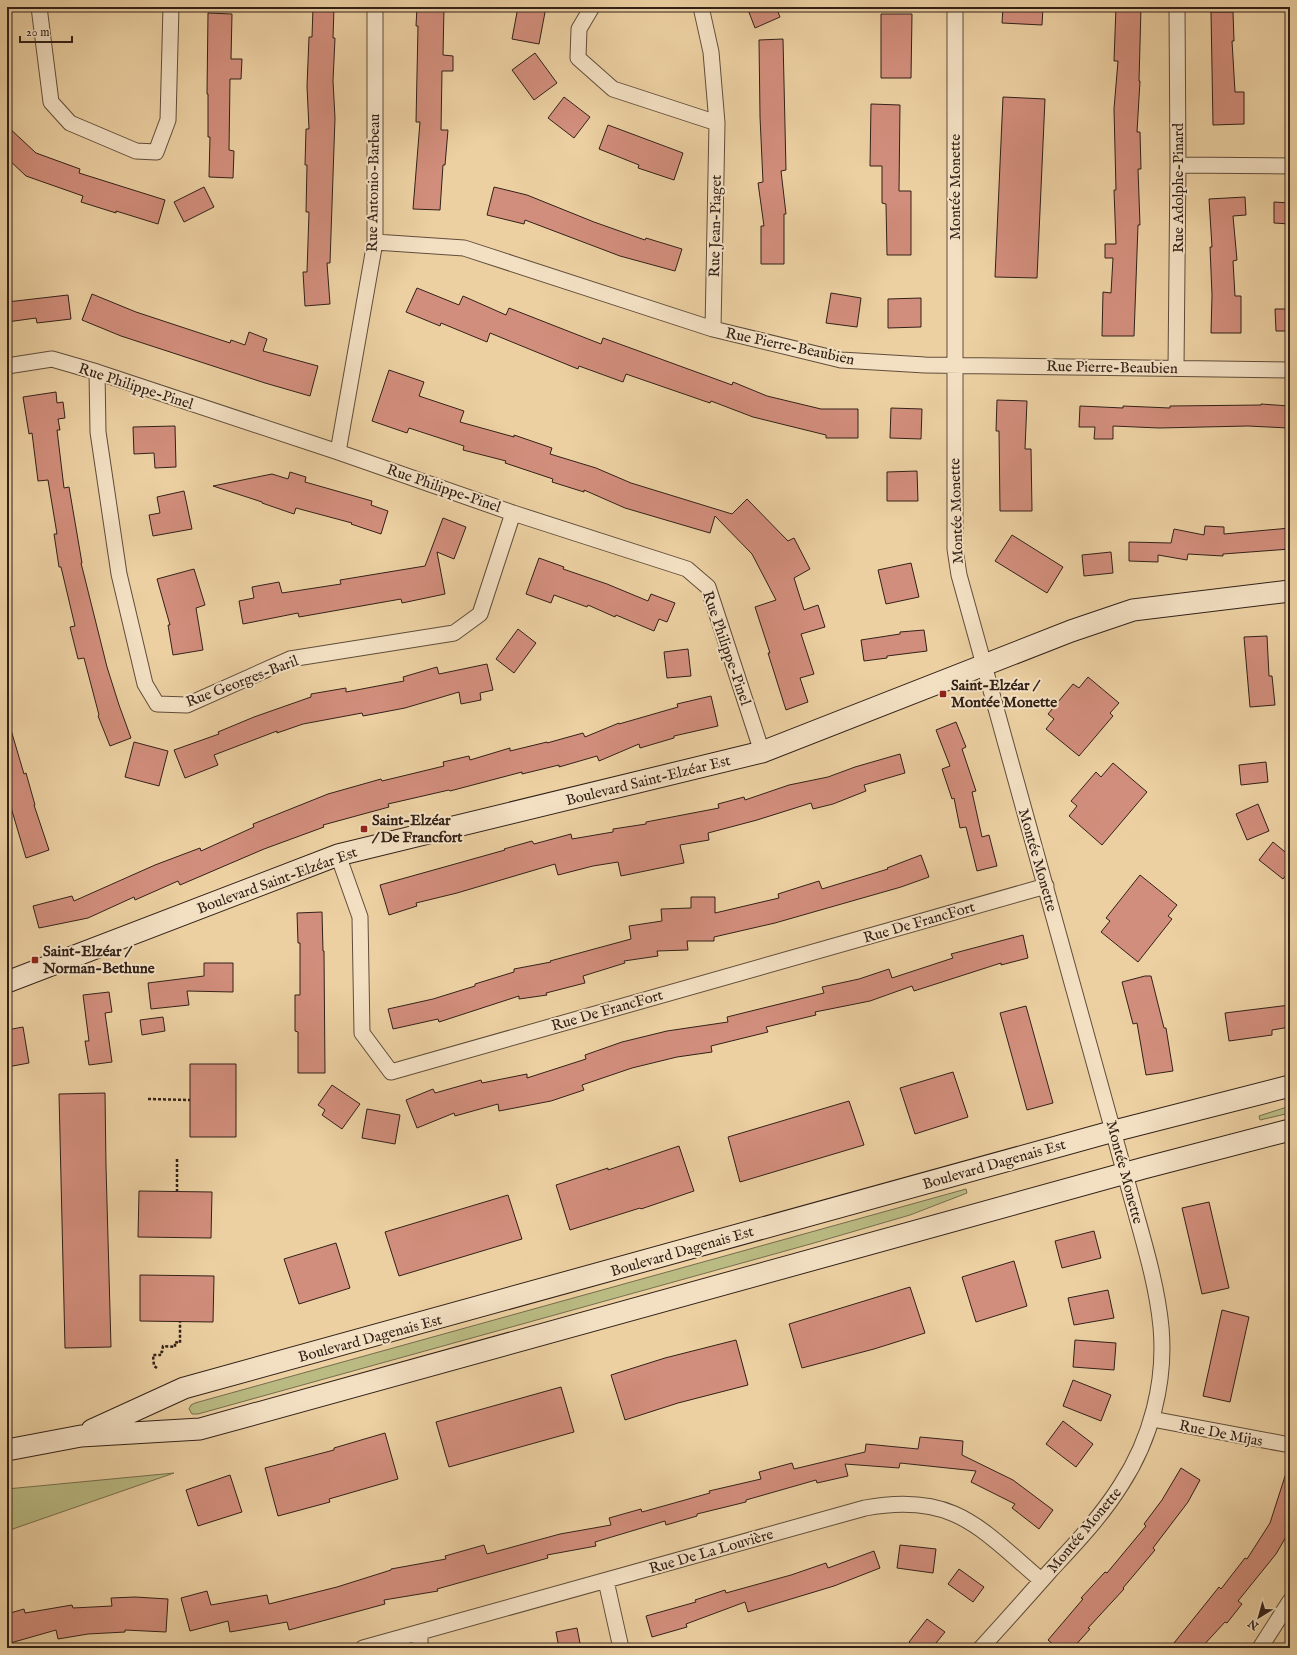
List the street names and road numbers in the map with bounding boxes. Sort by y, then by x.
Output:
street label: Rue Antonio-Barbeau [363,113,384,252]
street label: Rue Adolphe-Pinard [1169,122,1188,253]
street label: Montée Monette [946,134,965,240]
street label: Rue Jean-Piaget [705,174,726,278]
street label: Rue Pierre-Beaubien [724,324,856,369]
street label: Rue Pierre-Beaubien [1046,357,1178,378]
street label: Rue Philippe-Pinel [76,359,197,414]
street label: Montée Monette [945,457,968,564]
street label: Rue Philippe-Pinel [384,460,504,517]
street label: Rue Philippe-Pinel [698,588,755,709]
street label: Rue Georges-Baril [183,651,302,712]
street label: Boulevard Saint-Elzéar Est [564,751,733,810]
street label: Montée Monette [1014,806,1061,914]
street label: Boulevard Saint-Elzéar Est [194,843,360,918]
street label: Rue De FrancFort [861,897,977,947]
street label: Rue De FrancFort [549,985,665,1035]
street label: Montée Monette [1102,1118,1147,1226]
street label: Boulevard Dagenais Est [920,1135,1068,1194]
street label: Boulevard Dagenais Est [608,1222,756,1281]
street label: Boulevard Dagenais Est [296,1310,444,1367]
street label: Rue De Mijas [1177,1416,1264,1451]
street label: Montée Monette [1043,1483,1126,1577]
street label: Rue De La Louvière [647,1525,776,1578]

